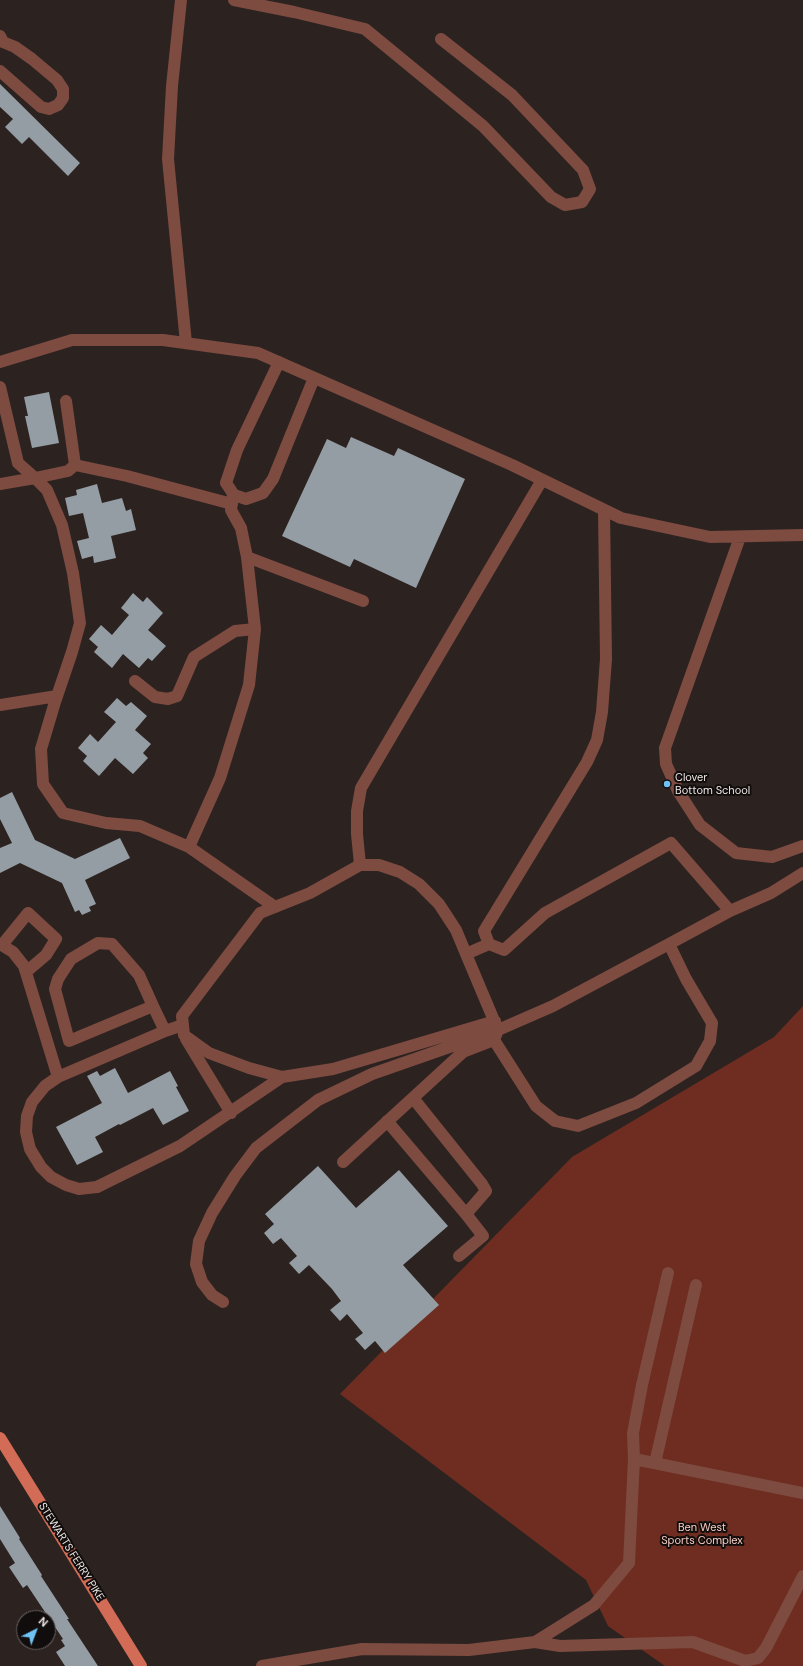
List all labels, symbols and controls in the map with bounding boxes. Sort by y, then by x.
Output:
place label: Clover Bottom School [675,771,750,797]
marker: Clover Bottom School [662,779,672,789]
street label: STEWARTS FERRY PIKE [35,1500,107,1604]
park label: Ben West Sports Complex [661,1521,743,1547]
north arrow [16,1610,56,1650]
text: N [36,1614,51,1630]

